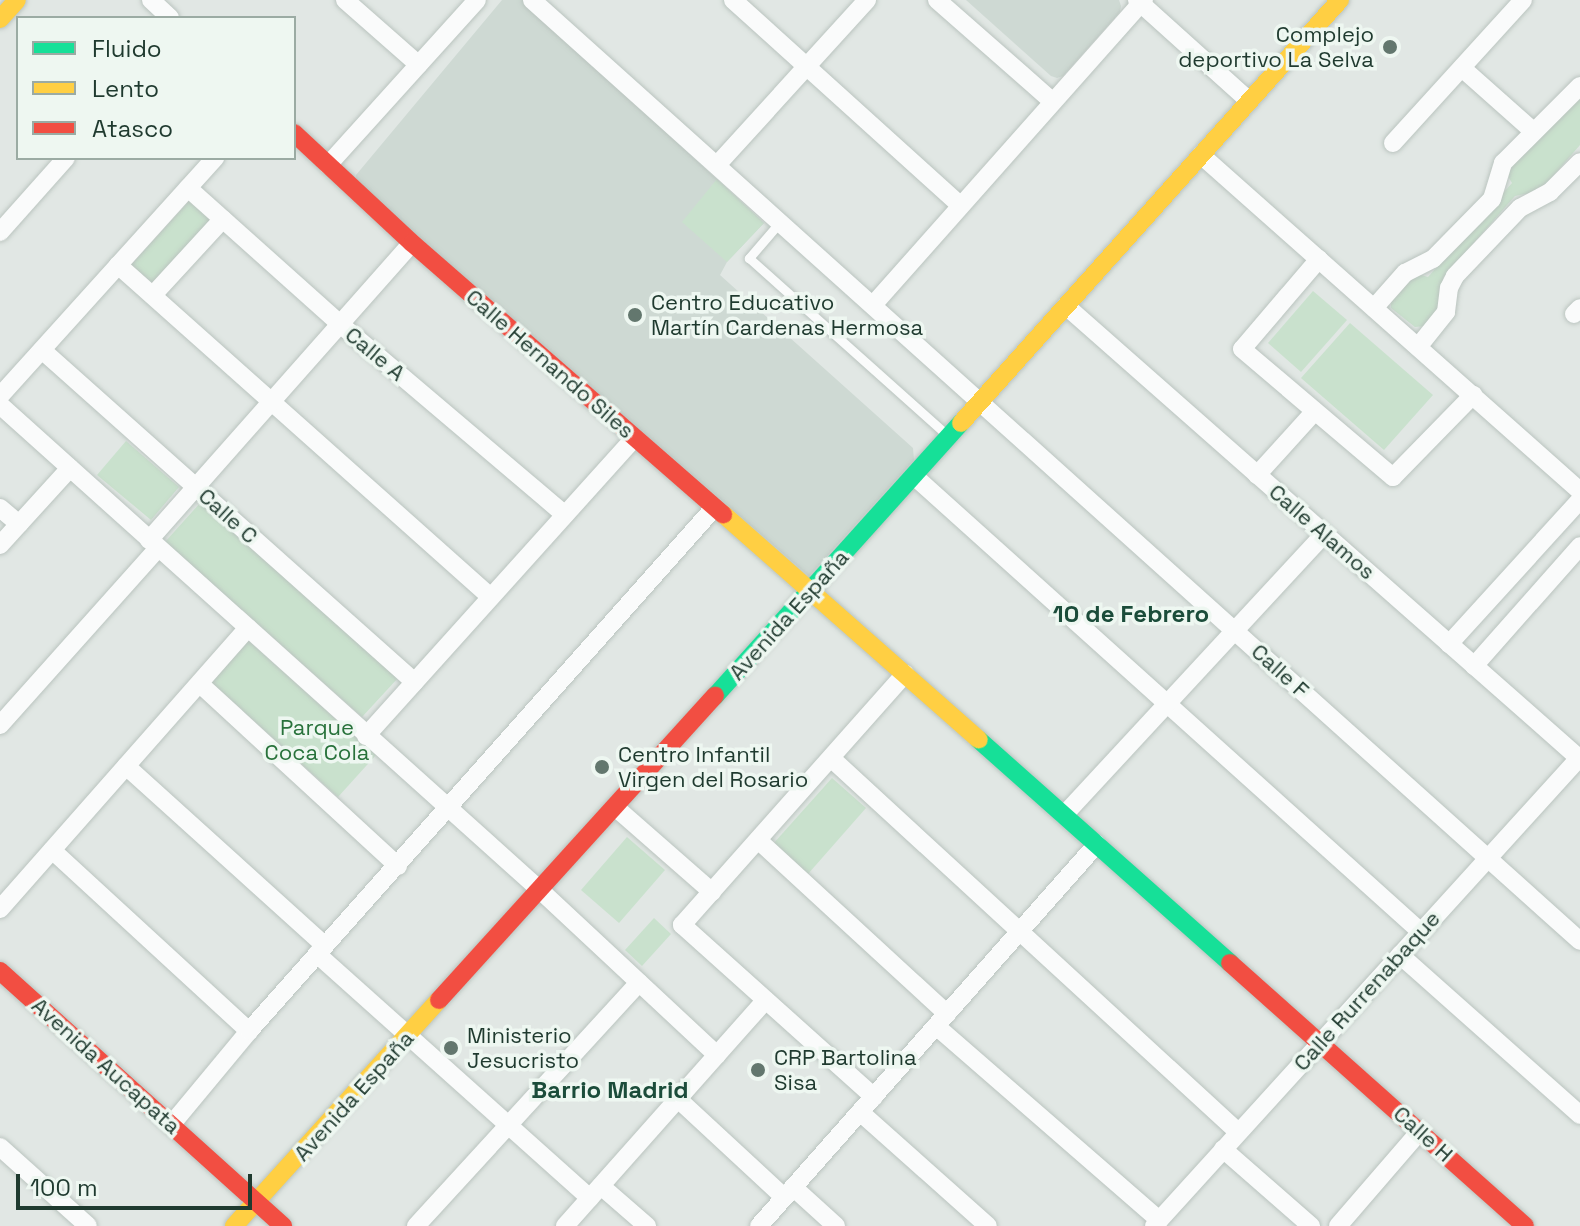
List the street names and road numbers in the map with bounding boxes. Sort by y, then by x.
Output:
street label: Calle Hernando Siles [461,284,639,444]
street label: Calle A [340,321,410,387]
street label: Calle Alamos [1263,479,1381,585]
street label: Calle C [193,483,263,549]
street label: Avenida España [724,544,854,686]
street label: Calle F [1246,638,1314,704]
street label: Calle Rurrenabaque [1288,906,1446,1076]
street label: Avenida Aucapata [26,992,186,1140]
street label: Avenida España [289,1025,419,1167]
street label: Calle H [1388,1101,1458,1167]

